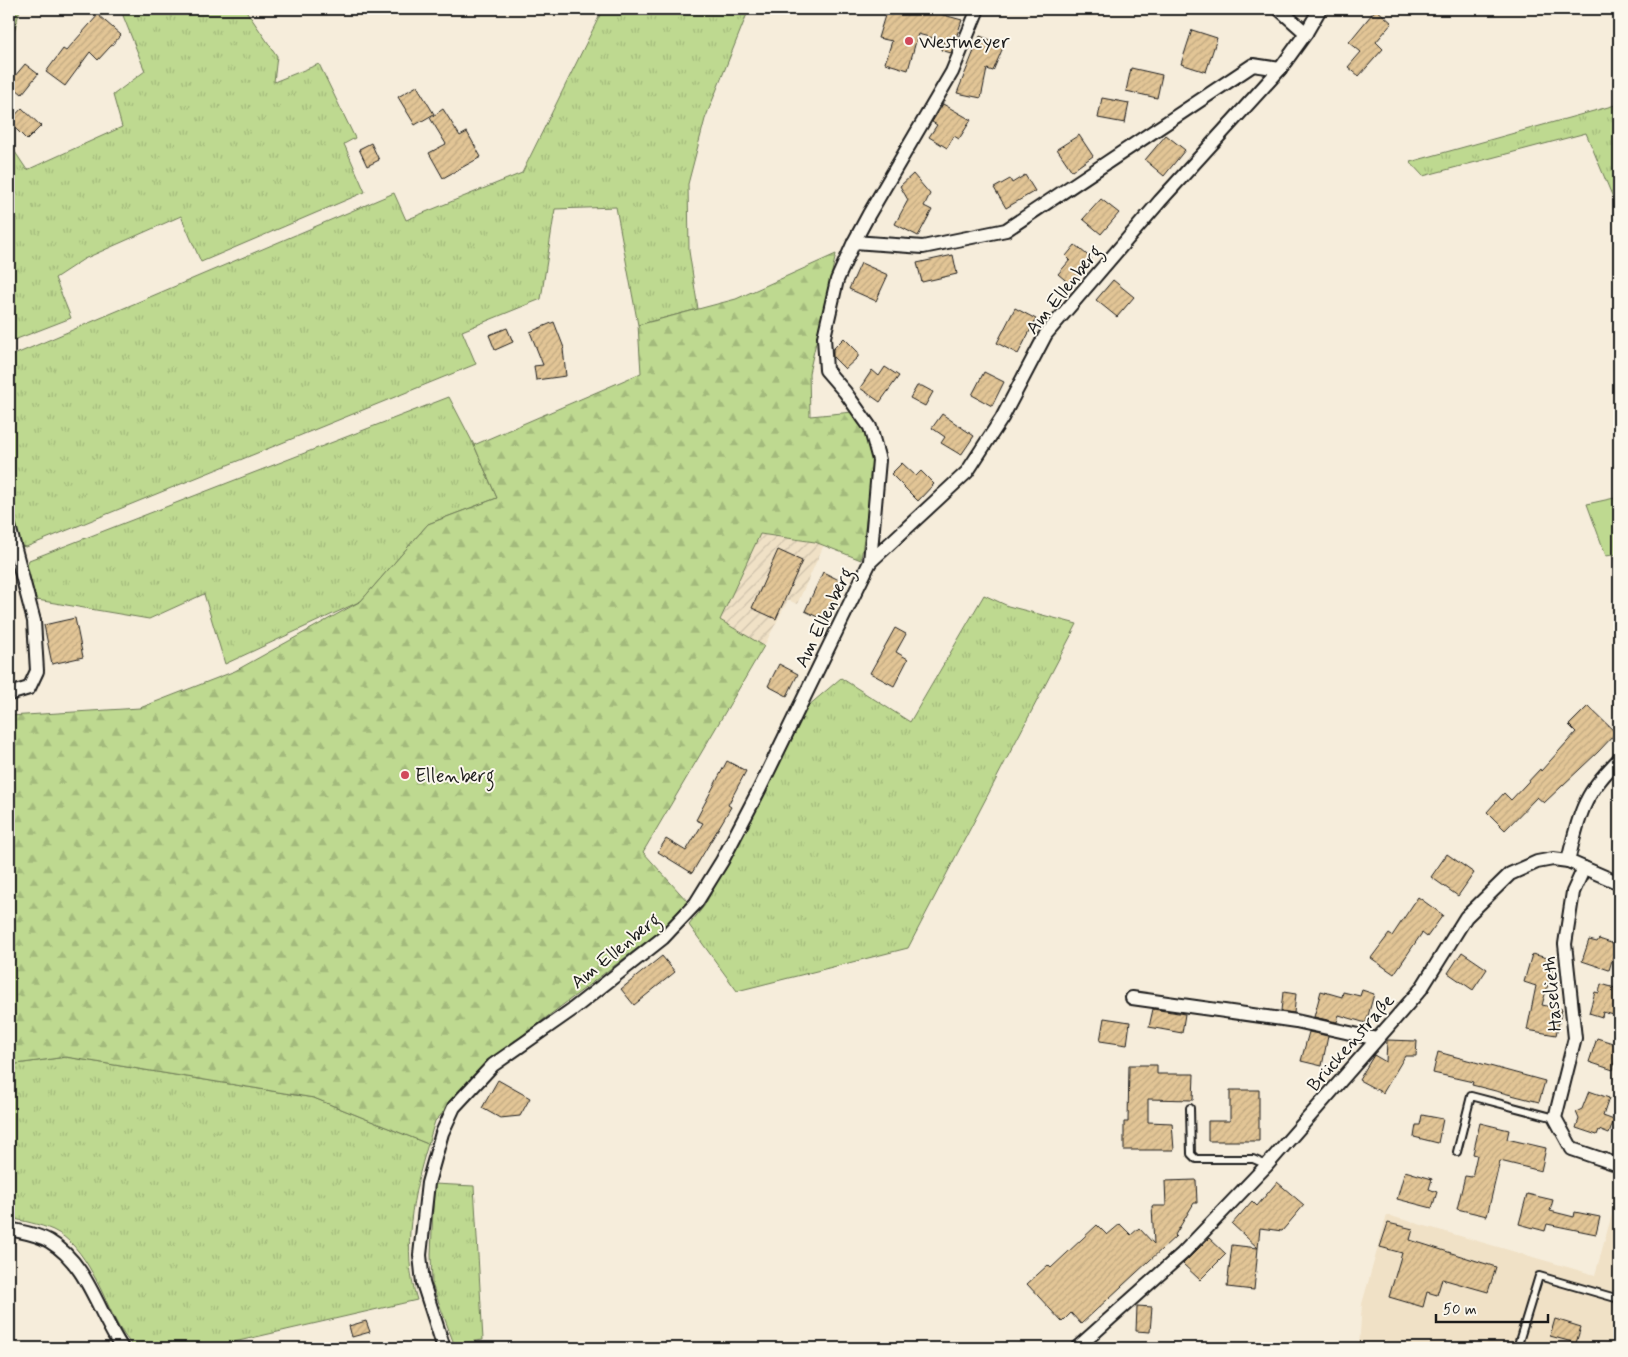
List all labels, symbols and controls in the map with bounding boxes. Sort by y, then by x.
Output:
place label: Westmeyer [919,30,1010,55]
marker: Westmeyer [903,35,915,47]
street label: Am Ellenberg [1020,240,1110,342]
street label: Am Ellenberg [789,563,862,673]
place label: Ellenberg [415,764,495,792]
marker: Ellenberg [399,769,411,781]
street label: Am Ellenberg [566,907,668,997]
street label: Haselieth [1537,955,1568,1033]
street label: Brückenstraße [1302,989,1401,1097]
scale bar [1436,1292,1548,1324]
text: 50 m [1443,1300,1477,1320]

